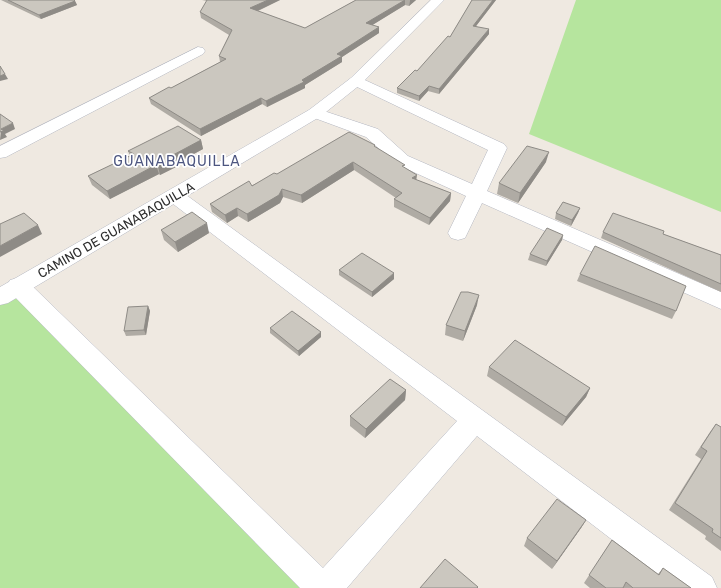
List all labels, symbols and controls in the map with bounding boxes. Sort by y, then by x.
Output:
district label: GUANABAQUILLA [113,153,241,170]
street label: CAMINO DE GUANABAQUILLA [35,179,197,281]

